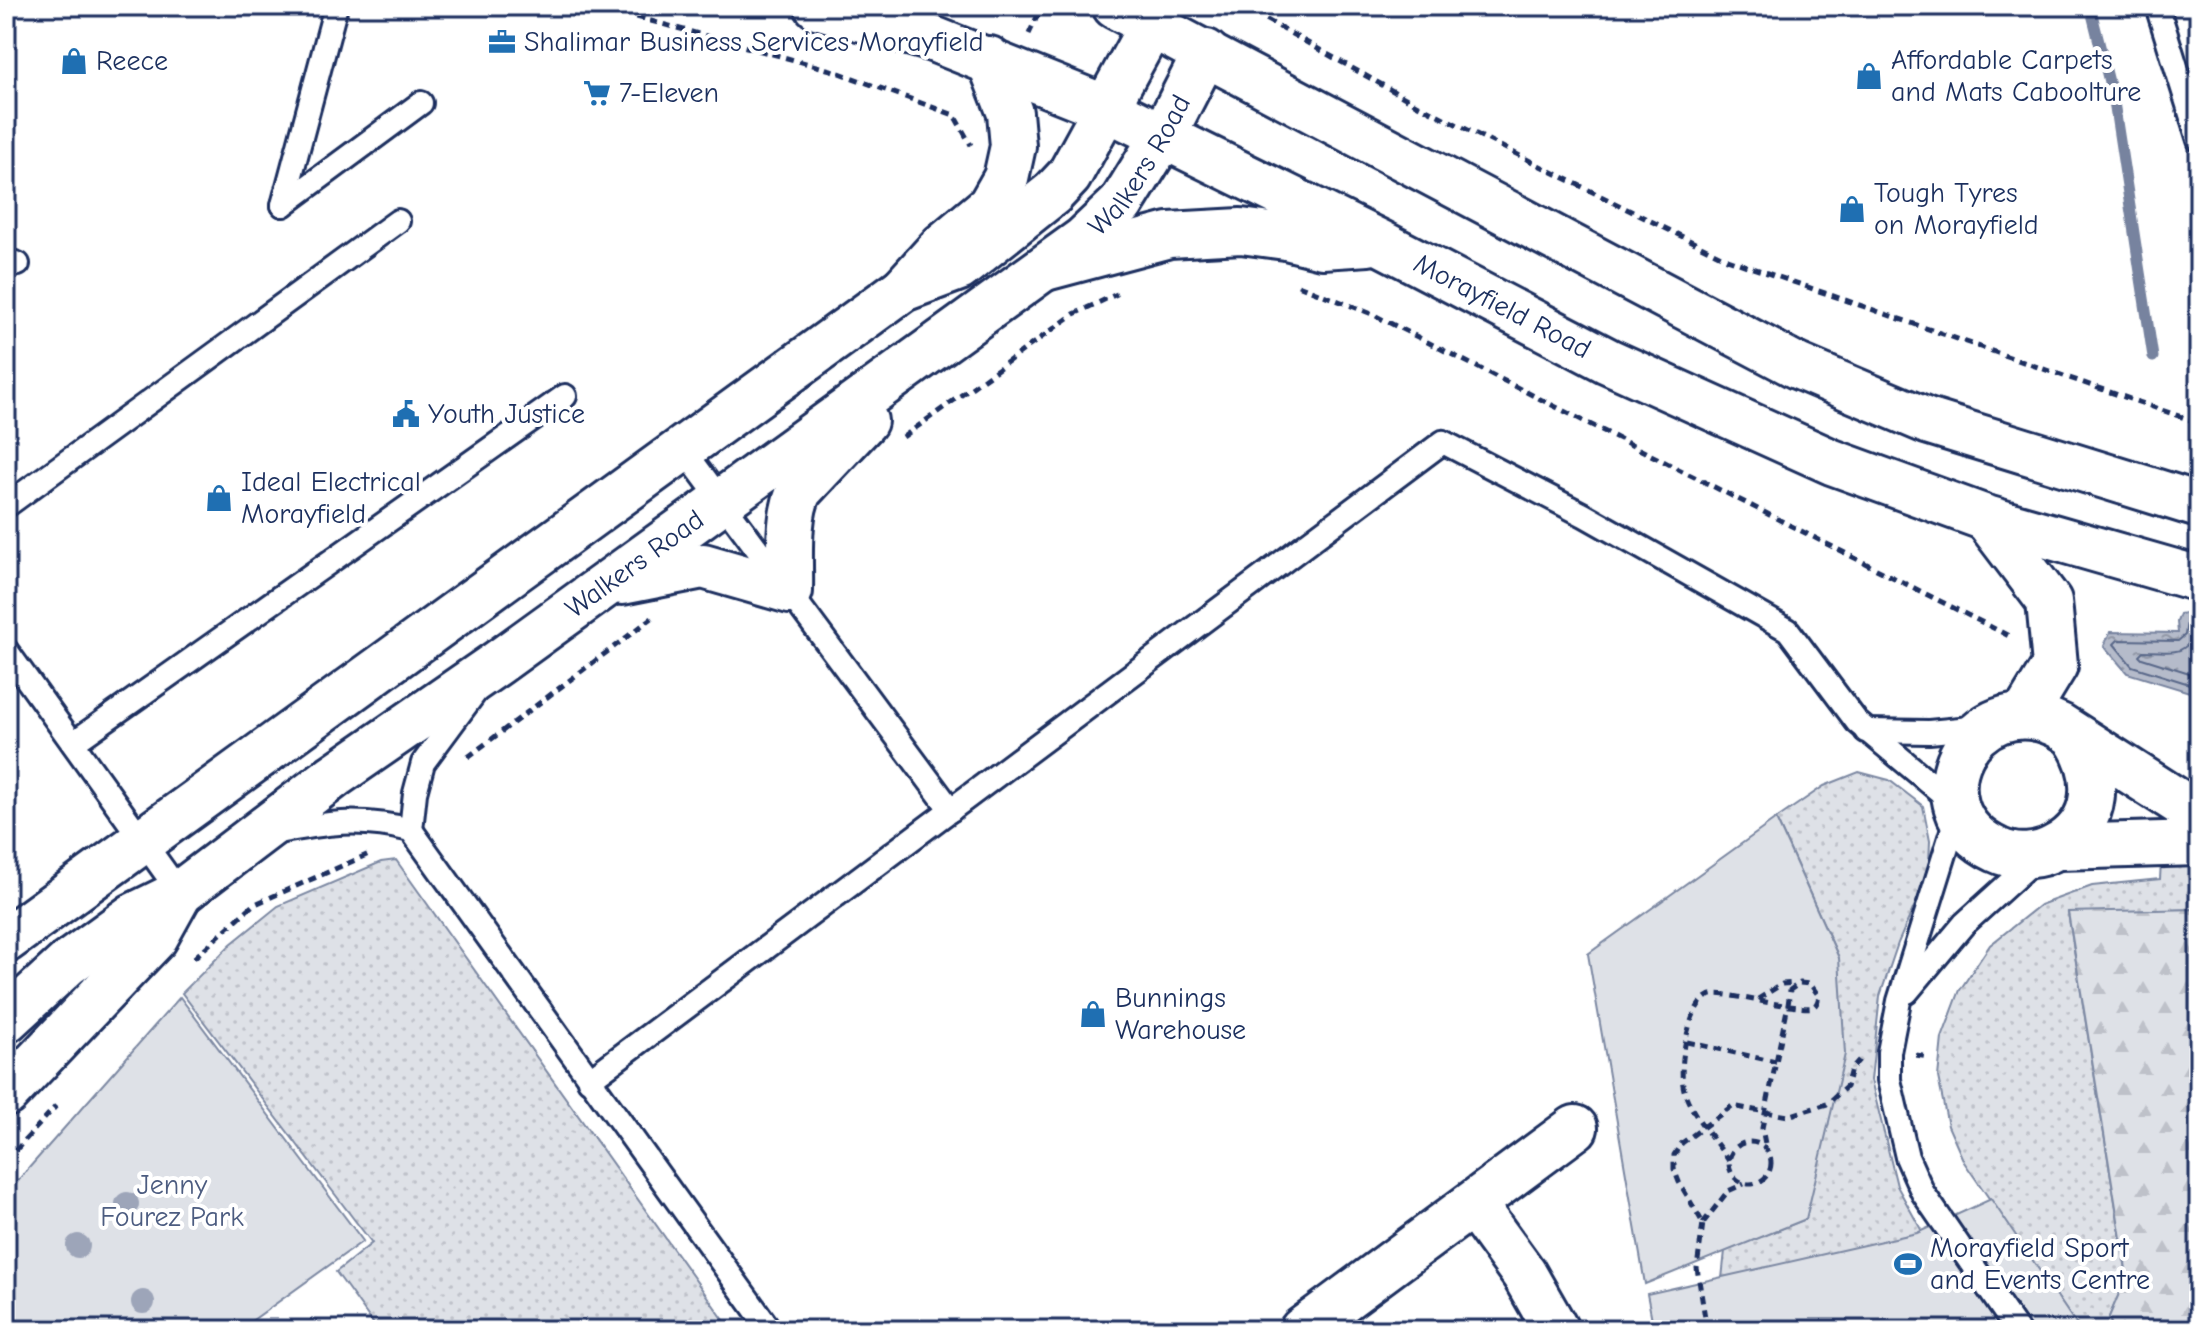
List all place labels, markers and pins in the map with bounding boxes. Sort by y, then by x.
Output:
place label: Shalimar Business Services Morayfield [524,26,983,58]
office icon: Shalimar Business Services Morayfield [487,27,517,57]
place label: Affordable Carpets and Mats Caboolture [1891,44,2141,108]
place label: Reece [96,45,168,77]
shop icon: Reece [59,46,89,76]
shop icon: Affordable Carpets and Mats Caboolture [1854,61,1884,91]
place label: 7-Eleven [619,77,719,109]
supermarket icon: 7-Eleven [582,78,612,108]
place label: Tough Tyres on Morayfield [1874,177,2039,241]
shop icon: Tough Tyres on Morayfield [1837,194,1867,224]
place label: Youth Justice [428,398,585,430]
public building icon: Youth Justice [391,399,421,429]
place label: Ideal Electrical Morayfield [241,466,421,530]
shop icon: Ideal Electrical Morayfield [204,483,234,513]
place label: Bunnings Warehouse [1115,982,1246,1046]
shop icon: Bunnings Warehouse [1078,999,1108,1029]
place label: Morayfield Sport and Events Centre [1930,1232,2150,1296]
sports icon: Morayfield Sport and Events Centre [1893,1249,1923,1279]

